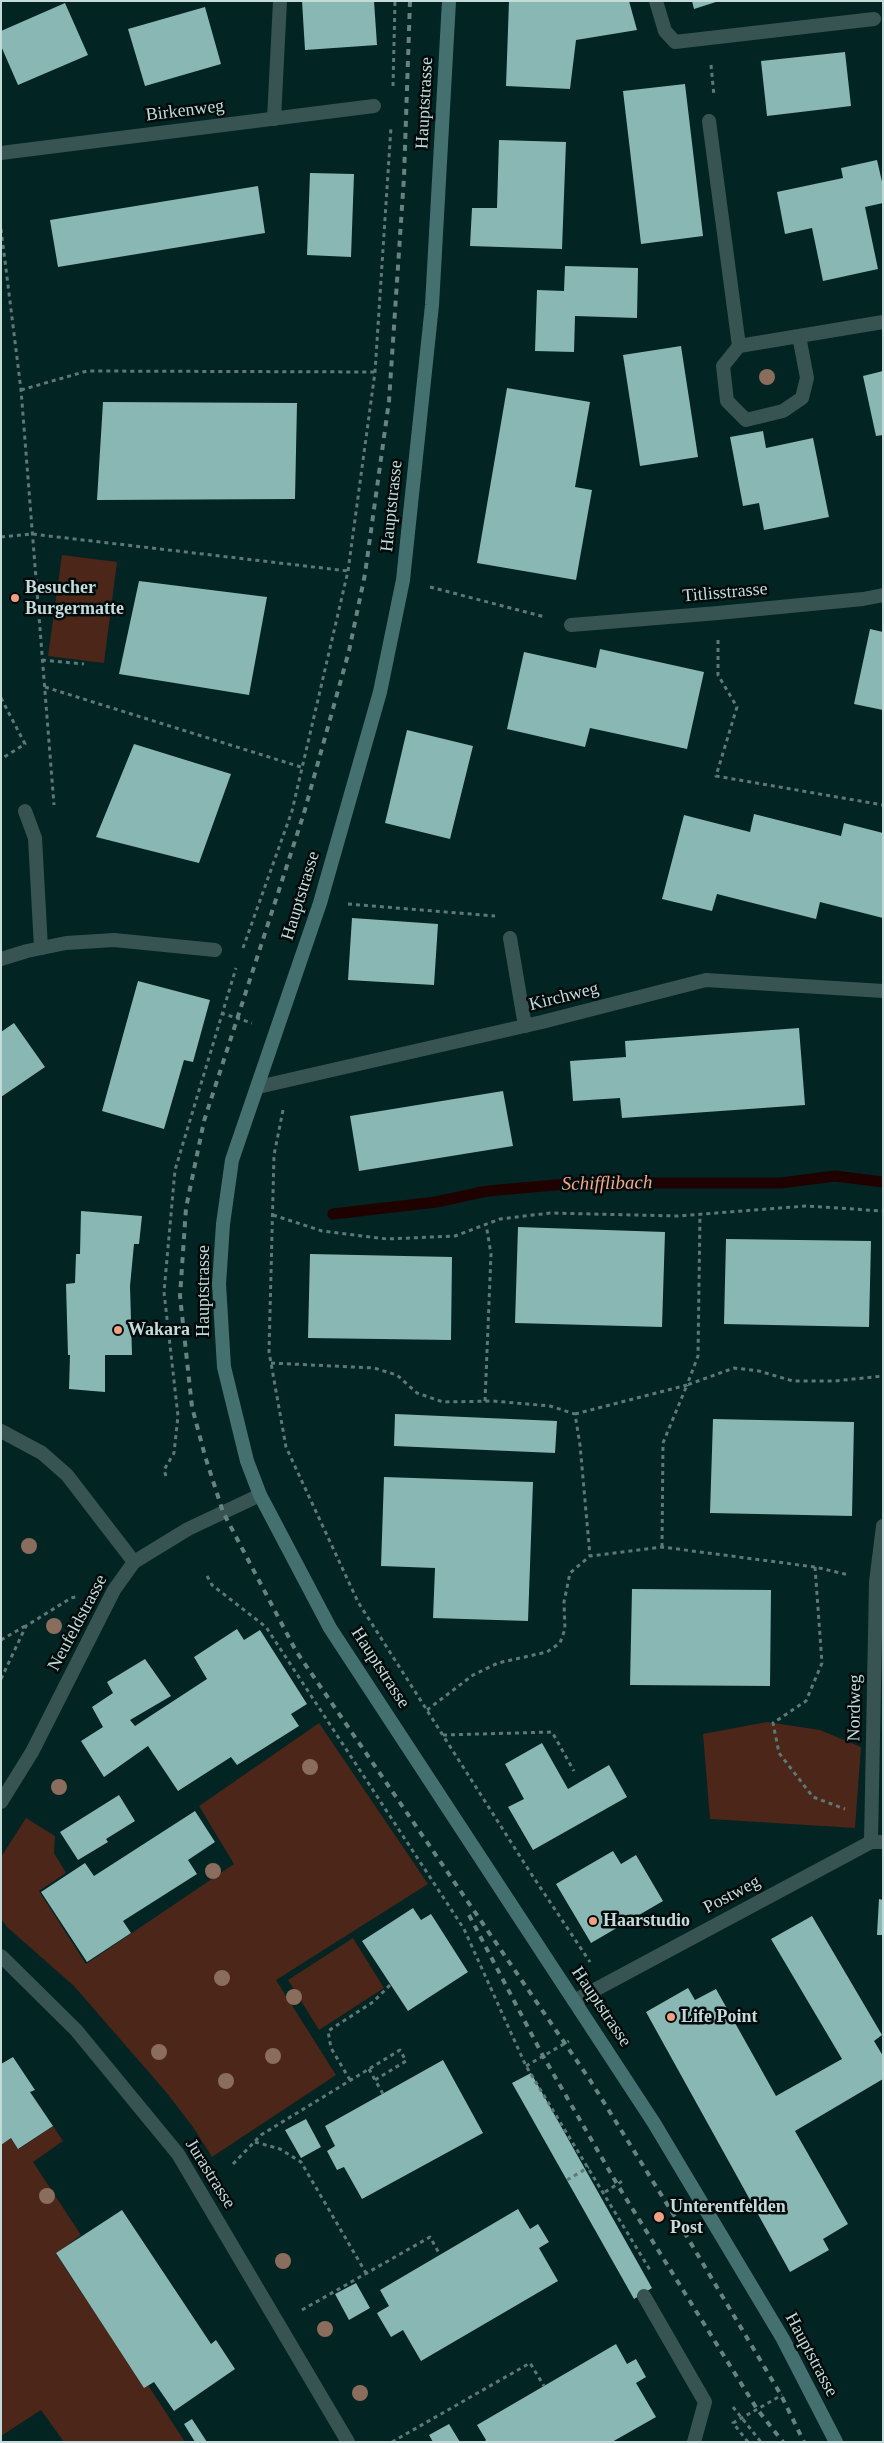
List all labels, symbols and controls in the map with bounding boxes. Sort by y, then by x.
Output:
street label: Hauptstrasse [412,57,438,149]
street label: Birkenweg [144,95,226,127]
street label: Hauptstrasse [376,459,408,553]
place label: Besucher Burgermatte [25,577,124,620]
street label: Titlisstrasse [682,579,768,607]
marker: Besucher Burgermatte [9,592,21,604]
street label: Hauptstrasse [277,849,325,943]
street label: Kirchweg [527,978,601,1016]
water label: Schifflibach [561,1172,653,1196]
street label: Hauptstrasse [193,1245,215,1337]
place label: Wakara [128,1319,190,1341]
marker: Wakara [112,1324,124,1336]
street label: Neufeldstrasse [44,1571,112,1675]
street label: Hauptstrasse [346,1624,414,1712]
street label: Nordweg [844,1674,866,1742]
street label: Postweg [700,1871,764,1919]
place label: Haarstudio [603,1910,690,1932]
marker: Haarstudio [587,1915,599,1927]
street label: Hauptstrasse [566,1963,636,2051]
place label: Life Point [681,2006,757,2028]
marker: Life Point [665,2011,677,2023]
street label: Jurastrasse [180,2135,240,2213]
place label: Unterentfelden Post [670,2196,786,2238]
marker: Unterentfelden Post [652,2210,666,2224]
street label: Hauptstrasse [780,2309,842,2401]

